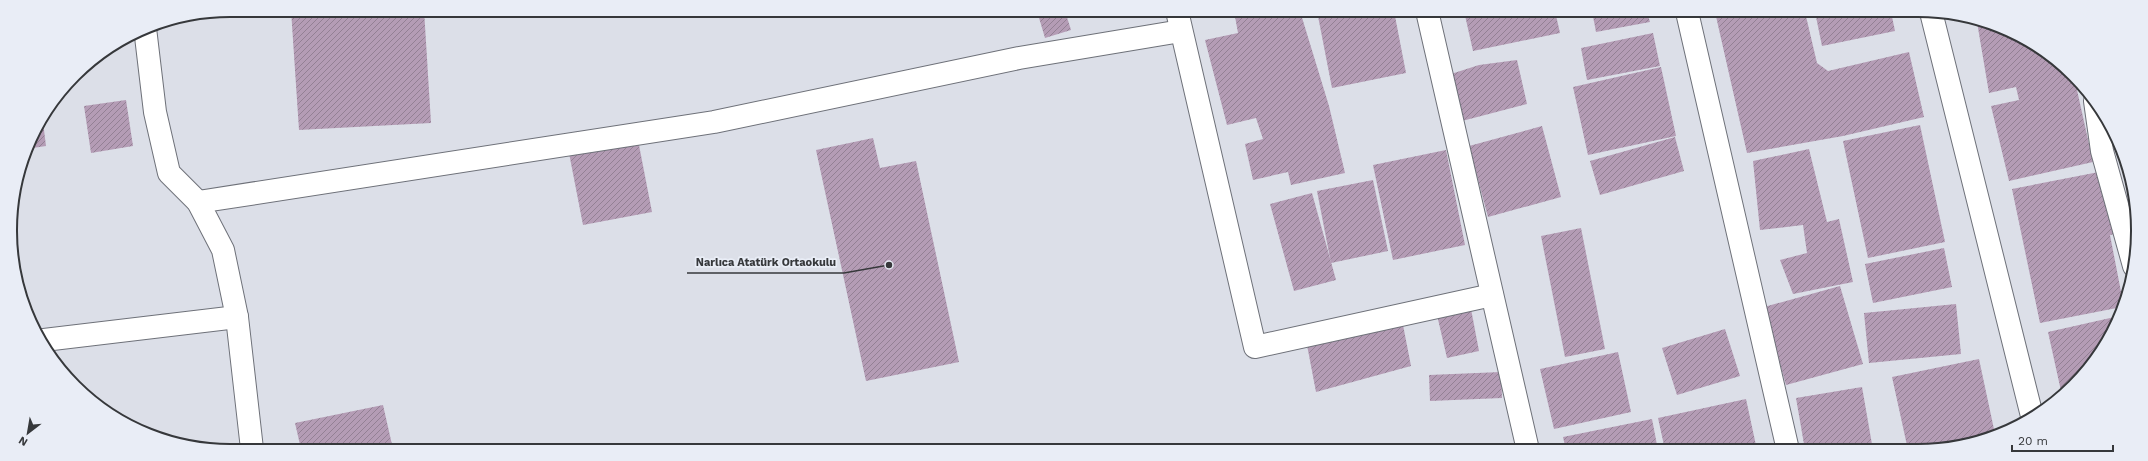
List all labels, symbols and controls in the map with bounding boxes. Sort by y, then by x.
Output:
callout: Narlıca Atatürk Ortaokulu [687,250,844,273]
text: Narlıca Atatürk Ortaokulu [696,256,836,269]
north arrow [8,413,48,453]
scale bar [2012,427,2113,453]
text: N [16,433,30,449]
text: 20 m [2018,434,2048,448]

